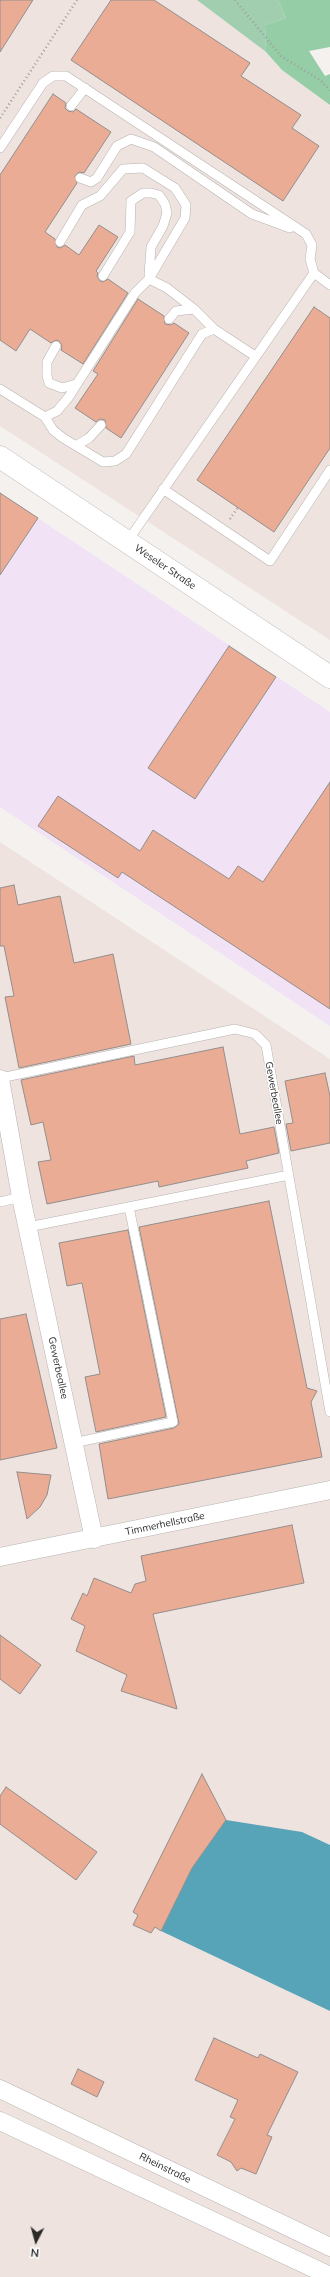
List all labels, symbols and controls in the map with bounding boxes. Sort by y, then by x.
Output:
street label: Weseler Straße [132,542,198,592]
street label: Gewerbeallee [263,1061,285,1125]
street label: Gewerbeallee [46,1336,70,1400]
street label: Timmerhellstraße [124,1510,206,1538]
street label: Rheinstraße [137,2150,193,2186]
north arrow [16,2221,56,2261]
text: N [30,2246,40,2260]

